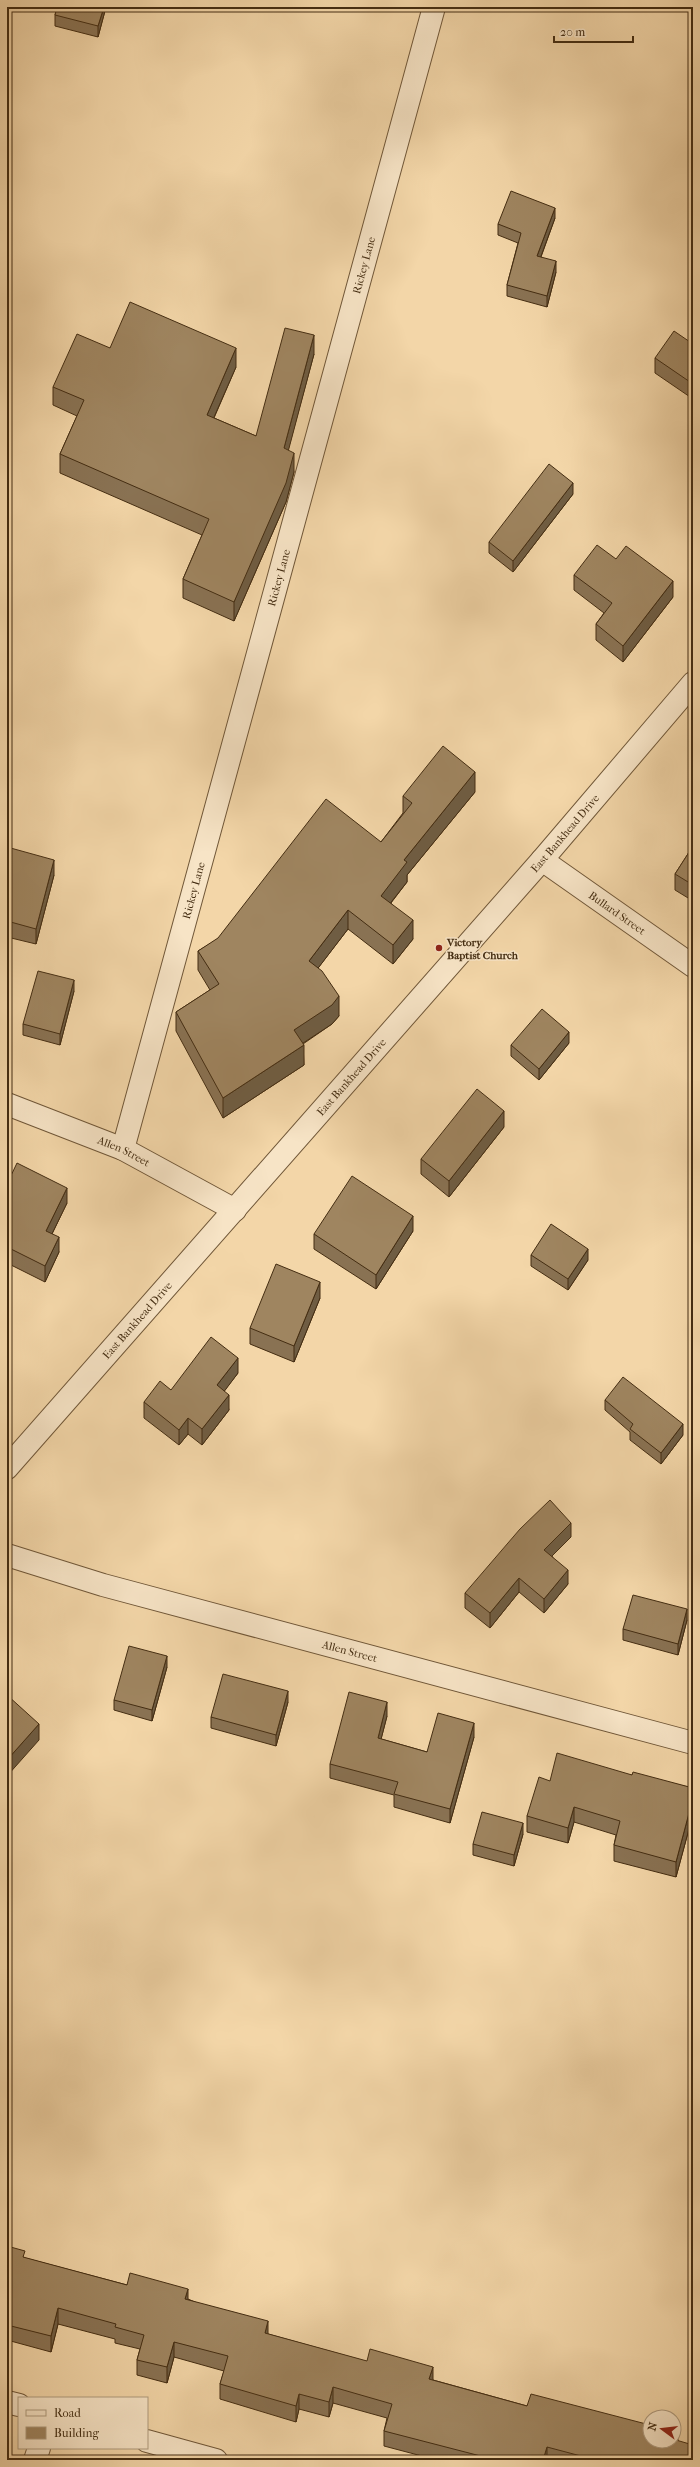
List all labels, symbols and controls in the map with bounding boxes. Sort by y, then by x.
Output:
scale bar [554,18,633,44]
text: 20 m [560,25,585,39]
street label: Rickey Lane [350,235,378,295]
street label: Rickey Lane [265,547,293,608]
street label: East Bankhead Drive [528,792,602,875]
street label: Rickey Lane [180,860,208,921]
street label: Bullard Street [586,889,648,938]
place label: Victory Baptist Church [446,936,519,962]
marker: Victory Baptist Church [434,943,444,953]
street label: East Bankhead Drive [314,1036,389,1118]
street label: Allen Street [95,1133,152,1169]
street label: East Bankhead Drive [100,1279,175,1362]
street label: Allen Street [320,1638,379,1665]
legend [18,2397,148,2449]
text: Road [54,2406,81,2420]
north arrow [642,2409,682,2449]
text: N [645,2420,660,2432]
text: Building [54,2426,99,2440]

